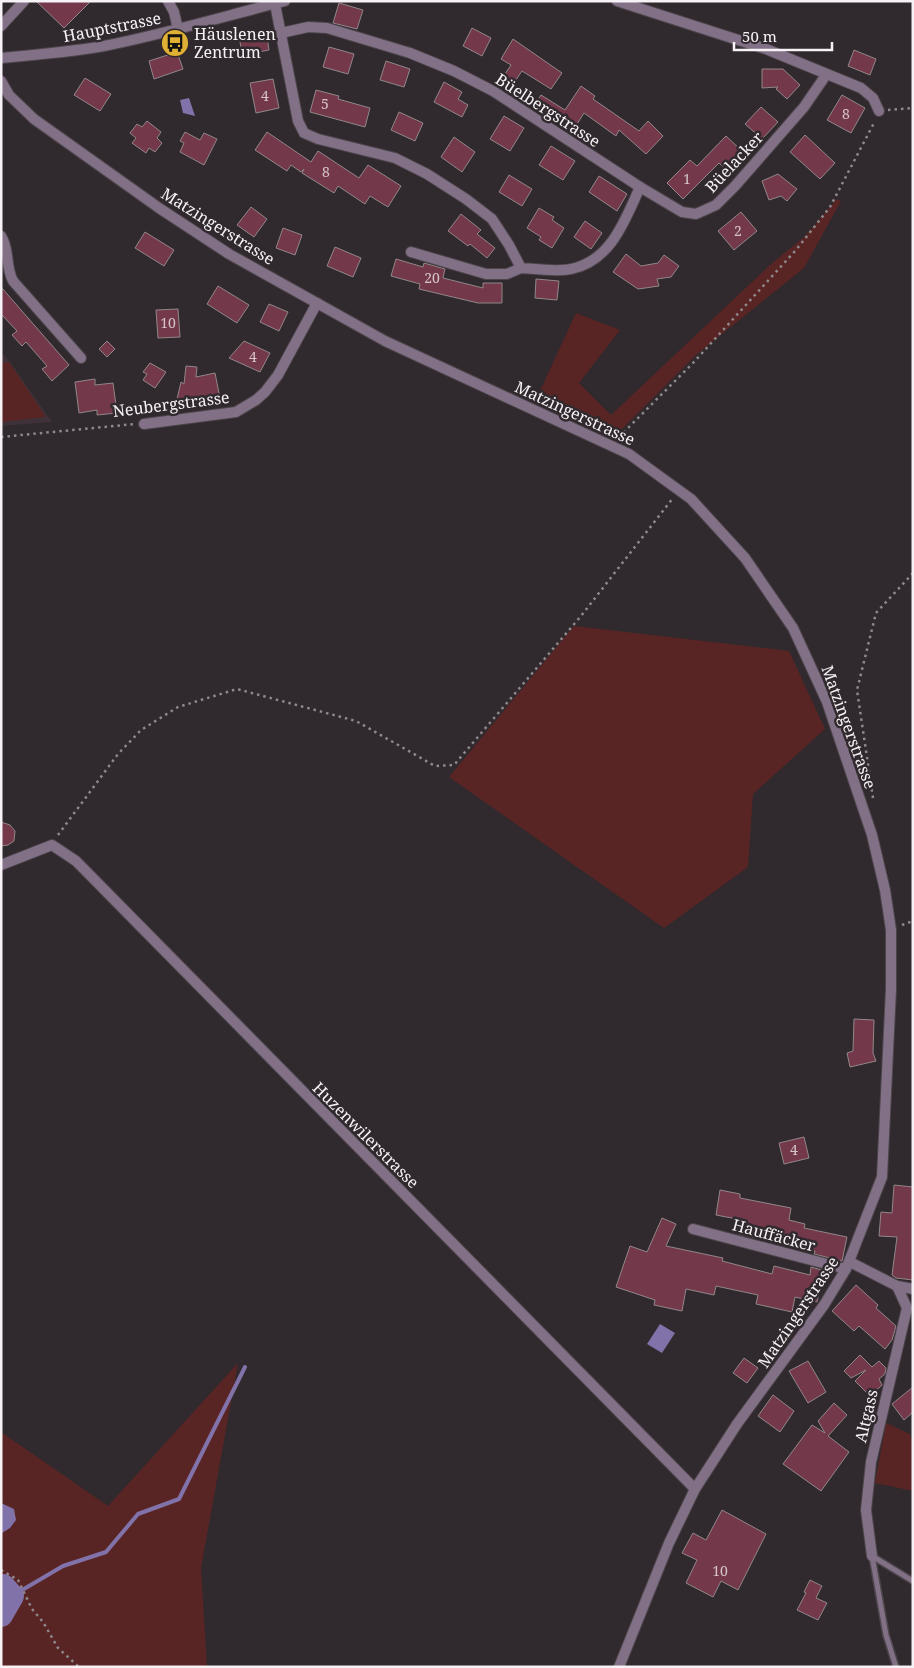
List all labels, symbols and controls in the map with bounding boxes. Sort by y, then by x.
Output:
street label: Hauptstrasse [61,7,163,47]
scale bar [734,20,832,52]
place label: Häuslenen Zentrum [194,23,276,63]
text: 50 m [742,26,777,46]
bus stop icon: Häuslenen Zentrum [160,28,190,58]
street label: Büelbergstrasse [491,68,605,152]
house number: 4 [261,86,269,105]
house number: 5 [321,94,329,113]
house number: 8 [842,104,850,123]
street label: Büelacker [700,126,768,197]
house number: 8 [322,162,330,181]
house number: 1 [683,169,691,188]
street label: Matzingerstrasse [157,182,279,270]
house number: 2 [734,221,742,240]
house number: 20 [424,268,440,287]
house number: 10 [160,313,176,332]
house number: 4 [249,347,257,366]
street label: Matzingerstrasse [511,376,639,450]
street label: Neubergstrasse [111,386,231,422]
street label: Matzingerstrasse [816,662,882,792]
street label: Huzenwilerstrasse [308,1077,424,1193]
house number: 4 [790,1140,798,1159]
street label: Hauffäcker [730,1213,818,1257]
street label: Matzingerstrasse [753,1252,843,1372]
street label: Altgass [849,1387,883,1445]
house number: 10 [712,1561,728,1580]

